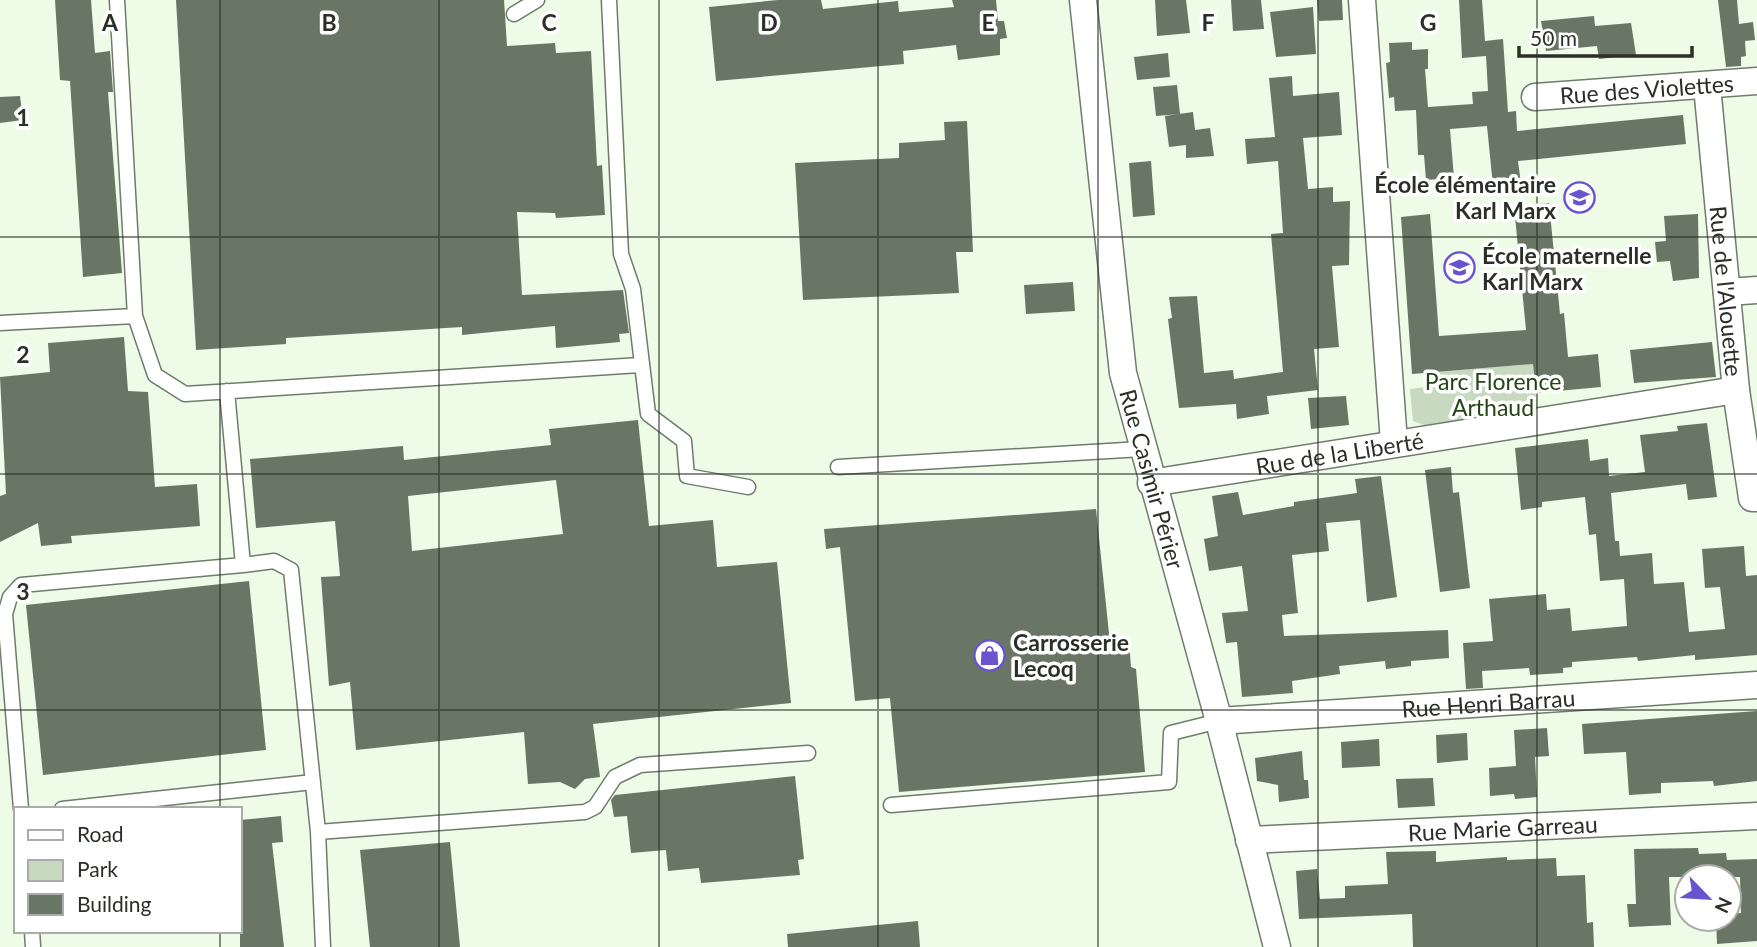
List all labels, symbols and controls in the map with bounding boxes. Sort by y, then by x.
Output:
text: A [101,8,119,36]
text: B [321,8,337,36]
text: C [541,8,557,36]
text: D [760,8,778,36]
text: E [981,8,995,36]
text: F [1201,8,1215,36]
text: G [1420,8,1436,36]
scale bar [1519,14,1692,58]
text: 50 m [1530,25,1577,50]
street label: Rue des Violettes [1559,69,1735,109]
text: 1 [16,103,30,131]
place label: École élémentaire Karl Marx [1374,170,1556,224]
school or university icon: École élémentaire Karl Marx [1562,180,1596,214]
street label: Rue de l'Alouette [1704,204,1749,378]
place label: École maternelle Karl Marx [1482,241,1652,295]
school or university icon: École maternelle Karl Marx [1442,251,1476,285]
text: 2 [16,340,30,368]
park label: Parc Florence Arthaud [1425,367,1561,421]
street label: Rue Casimir Périer [1114,386,1190,572]
street label: Rue de la Liberté [1254,426,1426,480]
text: 3 [16,577,30,605]
place label: Carrosserie Lecoq [1013,628,1129,682]
shop icon: Carrosserie Lecoq [973,638,1007,672]
street label: Rue Henri Barrau [1401,683,1576,723]
legend [14,807,242,933]
street label: Rue Marie Garreau [1407,810,1598,846]
text: Road [77,821,124,846]
text: Park [77,856,118,881]
north arrow [1673,863,1743,933]
text: Building [77,891,152,916]
text: N [1710,894,1737,917]

